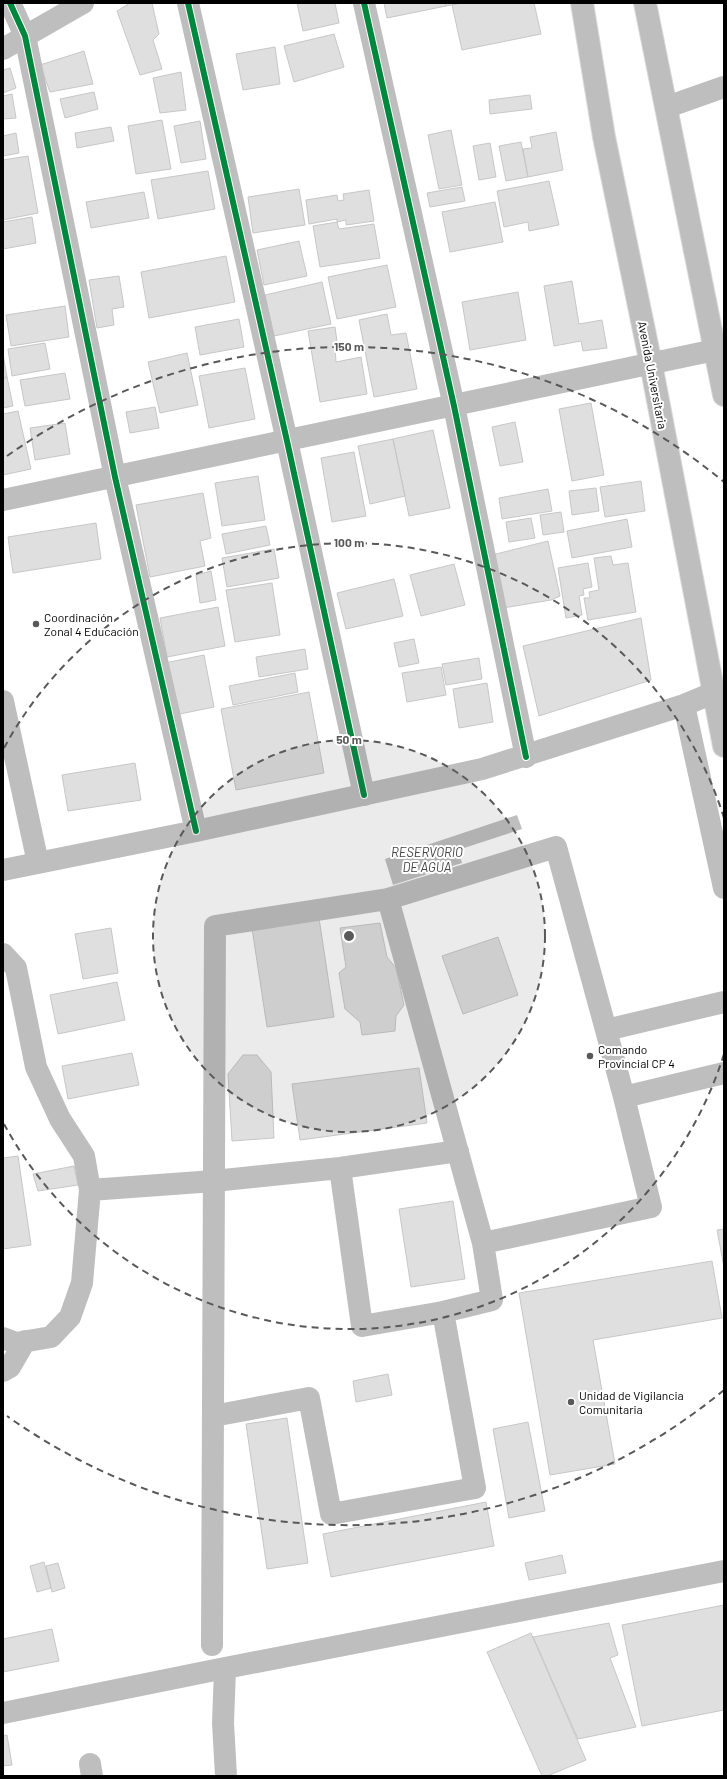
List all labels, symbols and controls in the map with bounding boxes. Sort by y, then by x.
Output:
street label: Avenida Universitaria [636,320,670,430]
text: 150 m [334,339,364,353]
text: 100 m [334,535,364,549]
place label: Coordinación Zonal 4 Educación [44,610,139,638]
marker: Coordinación Zonal 4 Educación [31,619,41,629]
text: 50 m [336,732,362,746]
water label: RESERVORIO DE AGUA [391,844,463,875]
centre of rings [342,929,356,943]
place label: Comando Provincial CP 4 [598,1042,675,1070]
marker: Comando Provincial CP 4 [585,1051,595,1061]
place label: Unidad de Vigilancia Comunitaria [579,1388,684,1416]
marker: Unidad de Vigilancia Comunitaria [566,1397,576,1407]

